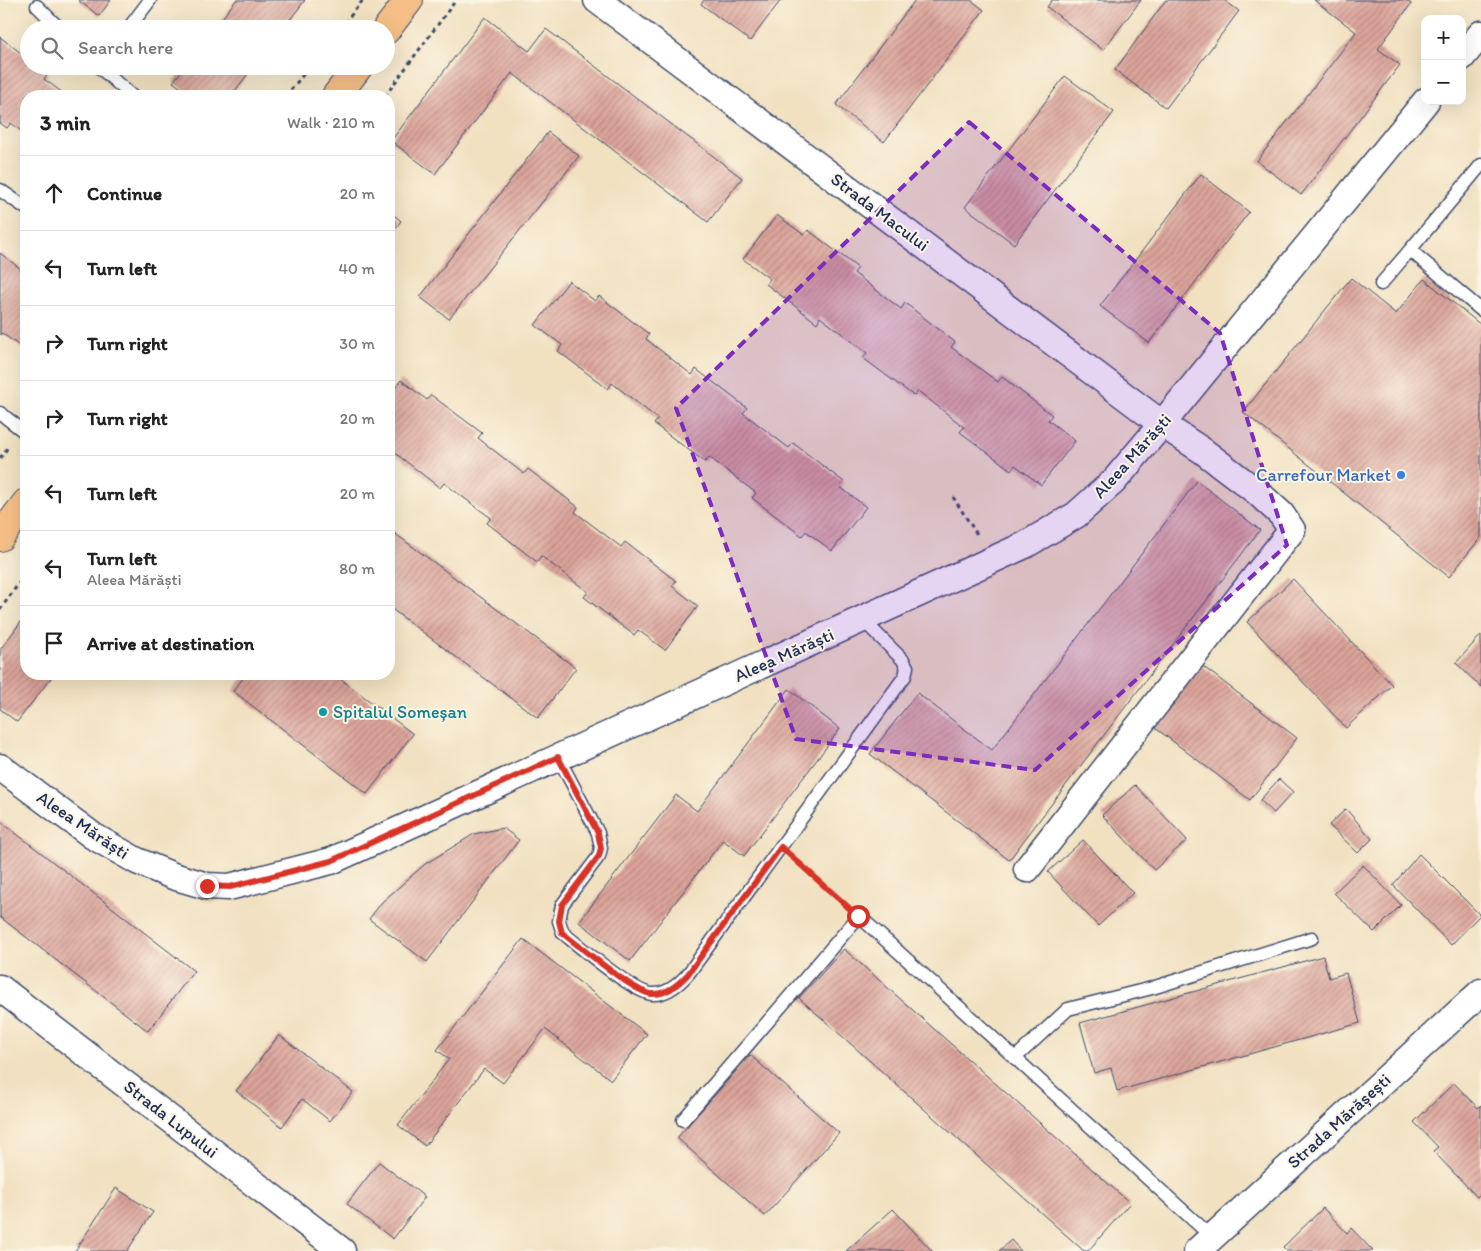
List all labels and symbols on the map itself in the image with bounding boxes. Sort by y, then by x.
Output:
street label: Strada Macului [827,168,933,256]
street label: Aleea Mărăști [1088,409,1176,503]
place label: Carrefour Market [1256,464,1391,486]
marker: Carrefour Market [1395,469,1407,481]
street label: Aleea Mărăști [731,623,837,687]
place label: Spitalul Someșan [333,701,467,723]
marker: Spitalul Someșan [317,706,329,718]
street label: Aleea Mărăști [33,786,133,864]
route end [196,875,219,898]
route start [847,905,870,928]
street label: Strada Mărășești [1283,1069,1395,1173]
street label: Strada Lupului [119,1075,223,1163]

